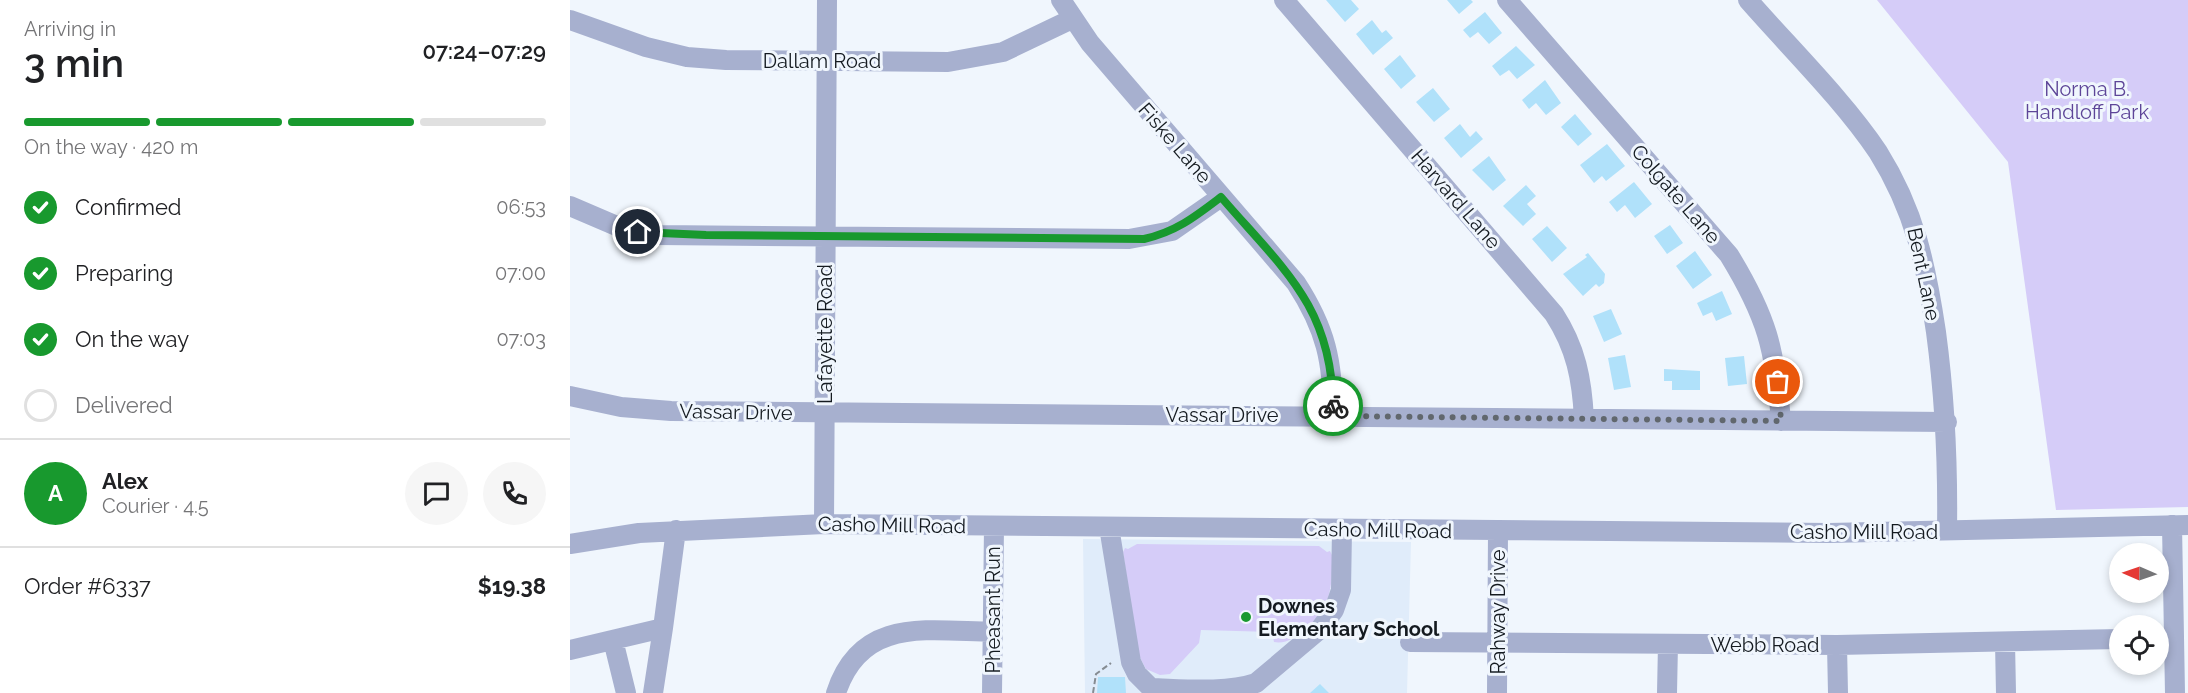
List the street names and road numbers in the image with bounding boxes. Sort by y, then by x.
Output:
street label: Dallam Road [763,49,881,73]
street label: Fiske Lane [1134,98,1217,188]
street label: Colgate Lane [1626,139,1726,249]
street label: Harvard Lane [1406,144,1506,254]
street label: Bent Lane [1902,225,1946,323]
street label: Lafayette Road [813,264,837,404]
street label: Vassar Drive [679,399,793,425]
street label: Vassar Drive [1165,403,1279,427]
street label: Casho Mill Road [818,512,966,538]
street label: Casho Mill Road [1304,517,1452,543]
street label: Casho Mill Road [1790,520,1938,544]
street label: Pheasant Run [981,546,1005,674]
street label: Rahway Drive [1486,549,1510,674]
street label: Webb Road [1710,633,1820,657]

